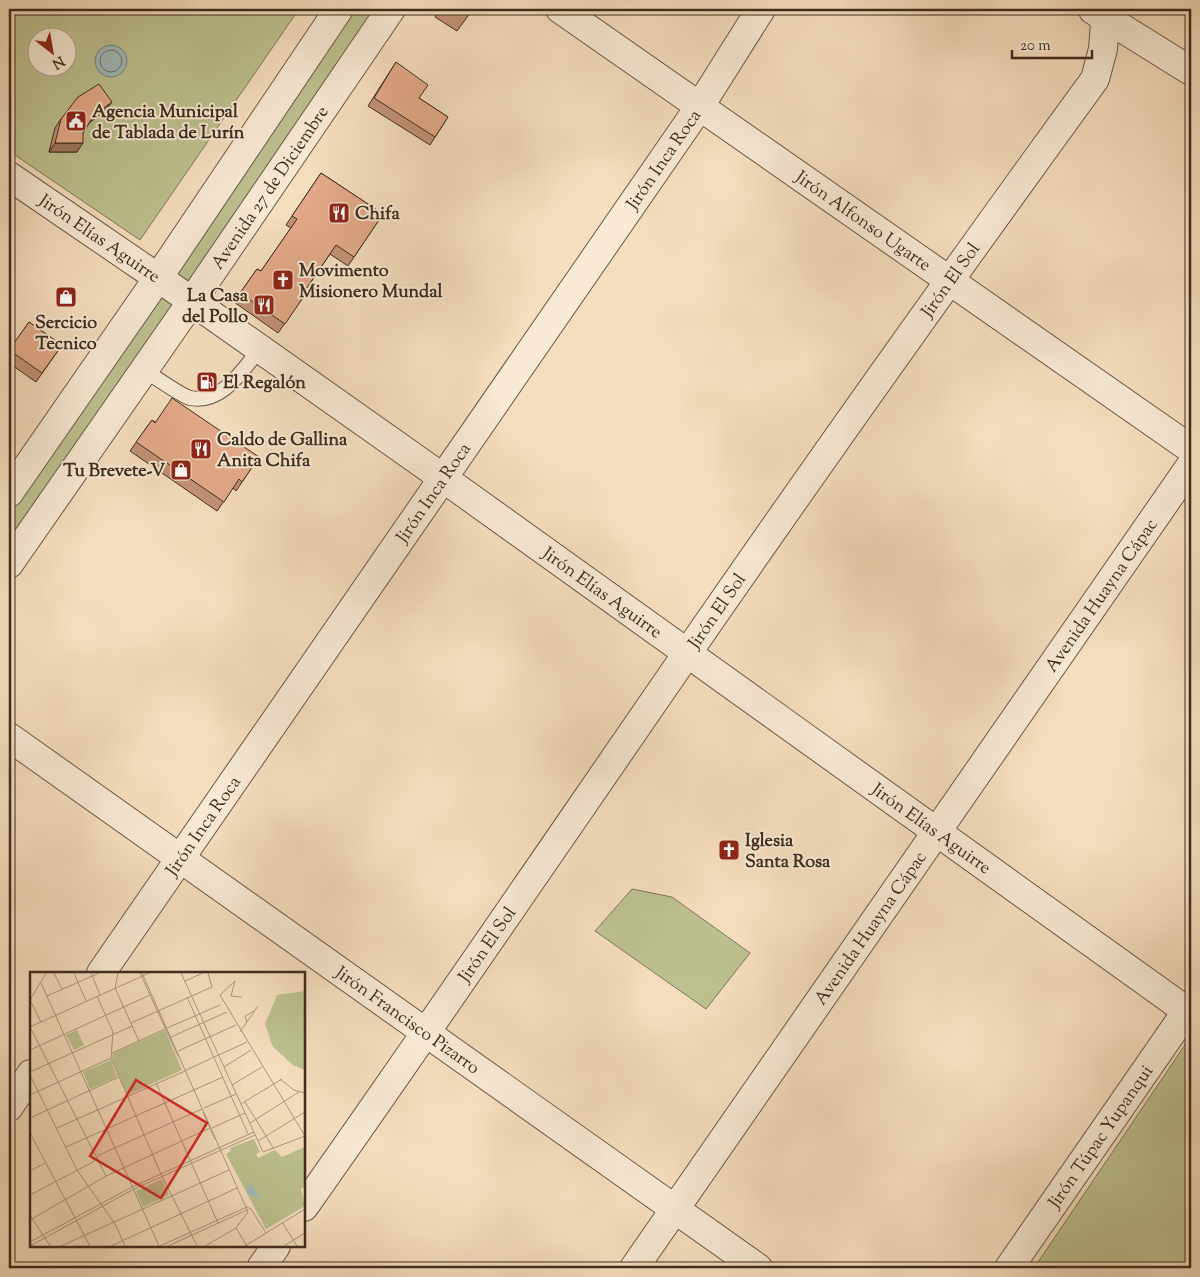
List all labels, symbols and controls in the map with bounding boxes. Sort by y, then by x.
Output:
north arrow [28,28,78,78]
scale bar [1012,28,1092,60]
text: 20 m [1020,36,1051,57]
text: N [48,50,68,73]
place label: Agencia Municipal de Tablada de Lurín [92,100,245,147]
street label: Avenida 27 de Diciembre [206,101,336,276]
street label: Jirón Inca Roca [620,105,709,217]
public building icon: Agencia Municipal de Tablada de Lurín [64,109,88,133]
street label: Jirón Alfonso Ugarte [788,165,936,279]
street label: Jirón Elías Aguirre [32,188,165,290]
restaurant icon: Chifa [327,201,351,225]
place label: Chifa [355,202,400,228]
street label: Jirón El Sol [915,238,987,325]
place label: Movimento Misionero Mundal [299,259,443,306]
church icon: Movimento Misionero Mundal [271,268,295,292]
place label: La Casa del Pollo [182,284,249,331]
shop icon: Sercicio Tecnico [54,285,78,309]
restaurant icon: La Casa del Pollo [252,293,276,317]
place label: Sercicio Tecnico [35,311,97,358]
fuel station icon: El Regalón [195,370,219,394]
place label: El Regalón [223,371,306,397]
place label: Caldo de Gallina Anita Chifa [217,428,348,475]
restaurant icon: Caldo de Gallina Anita Chifa [189,437,213,461]
street label: Jirón Inca Roca [390,438,478,550]
shop icon: Tu Brevete-V [169,458,193,482]
place label: Tu Brevete-V [63,459,165,485]
street label: Avenida Huayna Cápac [1040,514,1165,678]
street label: Jirón Elías Aguirre [535,541,667,646]
street label: Jirón El Sol [682,569,754,656]
street label: Jirón Inca Roca [160,771,248,883]
street label: Jirón Elías Aguirre [864,777,996,882]
place label: Iglesia Santa Rosa [745,829,831,876]
church icon: Iglesia Santa Rosa [717,838,741,862]
street label: Avenida Huayna Cápac [809,847,934,1011]
street label: Jirón El Sol [453,902,524,989]
street label: Jirón Francisco Pizarro [328,961,485,1082]
inset map [30,972,305,1247]
street label: Jirón Túpac Yupanqui [1042,1061,1160,1215]

